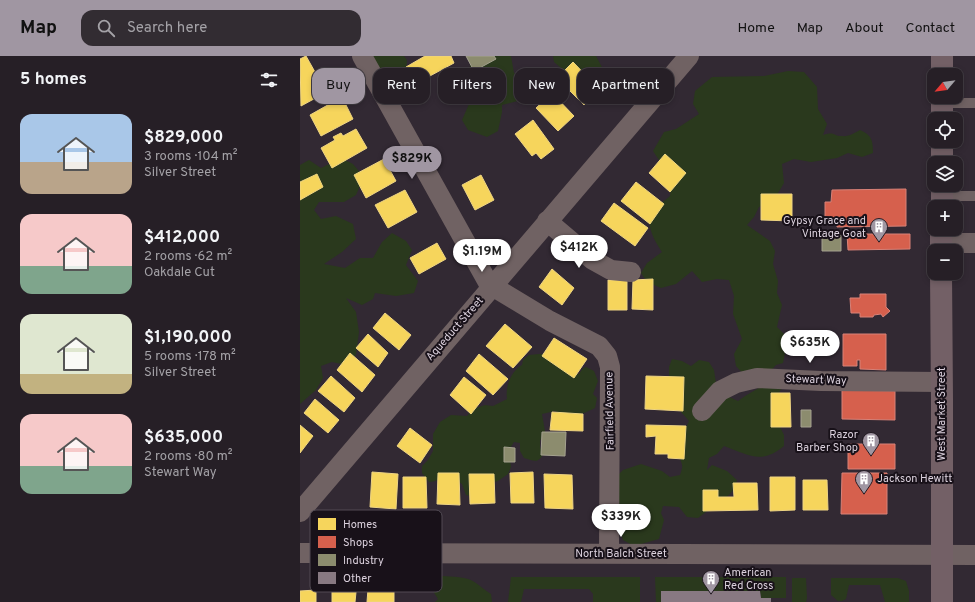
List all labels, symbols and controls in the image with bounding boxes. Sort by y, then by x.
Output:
search box [81,10,361,46]
text: Map [20,16,57,40]
icon: search [95,17,117,39]
text: Search here [127,19,207,38]
text: Home [738,20,775,37]
text: Map [797,20,823,37]
text: About [845,20,884,37]
text: Contact [906,20,955,37]
chip: Buy [312,68,365,104]
chip: Rent [373,68,430,104]
chip: Filters [438,68,506,104]
chip: New [514,68,569,104]
chip: Apartment [577,68,674,104]
north arrow [927,68,963,104]
map controls [927,68,963,280]
text: 5 homes [20,69,87,91]
icon: filters [258,69,280,91]
button: locate [927,112,963,148]
text: $829,000 [144,127,223,149]
icon: home [52,130,100,178]
pin: $829K [384,146,440,180]
text: 3 rooms · 104 m² [144,149,238,165]
text: $829K [392,151,432,167]
button: layers [927,156,963,192]
text: Silver Street [144,165,216,181]
button: + [927,200,963,236]
place label: Gypsy Grace and Vintage Goat [783,214,866,241]
building icon: Gypsy Grace and Vintage Goat [869,217,889,242]
text: $412,000 [144,227,220,249]
icon: home [52,230,100,278]
pin: $412K [551,235,607,269]
pin: $1.19M [449,239,515,273]
text: $412K [560,240,598,256]
text: $1.19M [462,244,502,260]
button: − [927,244,963,280]
text: 2 rooms · 62 m² [144,249,232,265]
text: Oakdale Cut [144,265,215,281]
street label: Aqueduct Street [423,294,487,364]
text: $1,190,000 [144,327,232,349]
icon: home [52,330,100,378]
pin: $635K [782,330,838,364]
text: $635K [790,335,830,351]
text: 5 rooms · 178 m² [144,349,236,365]
text: Silver Street [144,365,216,381]
street label: West Market Street [935,367,949,461]
street label: Fairfield Avenue [602,371,618,450]
street label: Stewart Way [785,372,847,388]
text: $635,000 [144,427,223,449]
place label: Razor Barber Shop [796,428,859,455]
icon: home [52,430,100,478]
building icon: Razor Barber Shop [861,431,881,456]
text: 2 rooms · 80 m² [144,449,233,465]
text: Stewart Way [144,465,217,481]
building icon: Jackson Hewitt [854,469,874,494]
place label: Jackson Hewitt [877,472,952,486]
pin: $339K [593,504,649,538]
text: $339K [601,509,641,525]
legend [310,510,442,592]
text: Homes [343,518,377,532]
text: Shops [343,536,373,550]
street label: North Balch Street [575,547,667,561]
text: Industry [343,554,384,568]
place label: American Red Cross [724,566,773,593]
building icon: American Red Cross [701,569,721,594]
text: Other [343,572,372,586]

